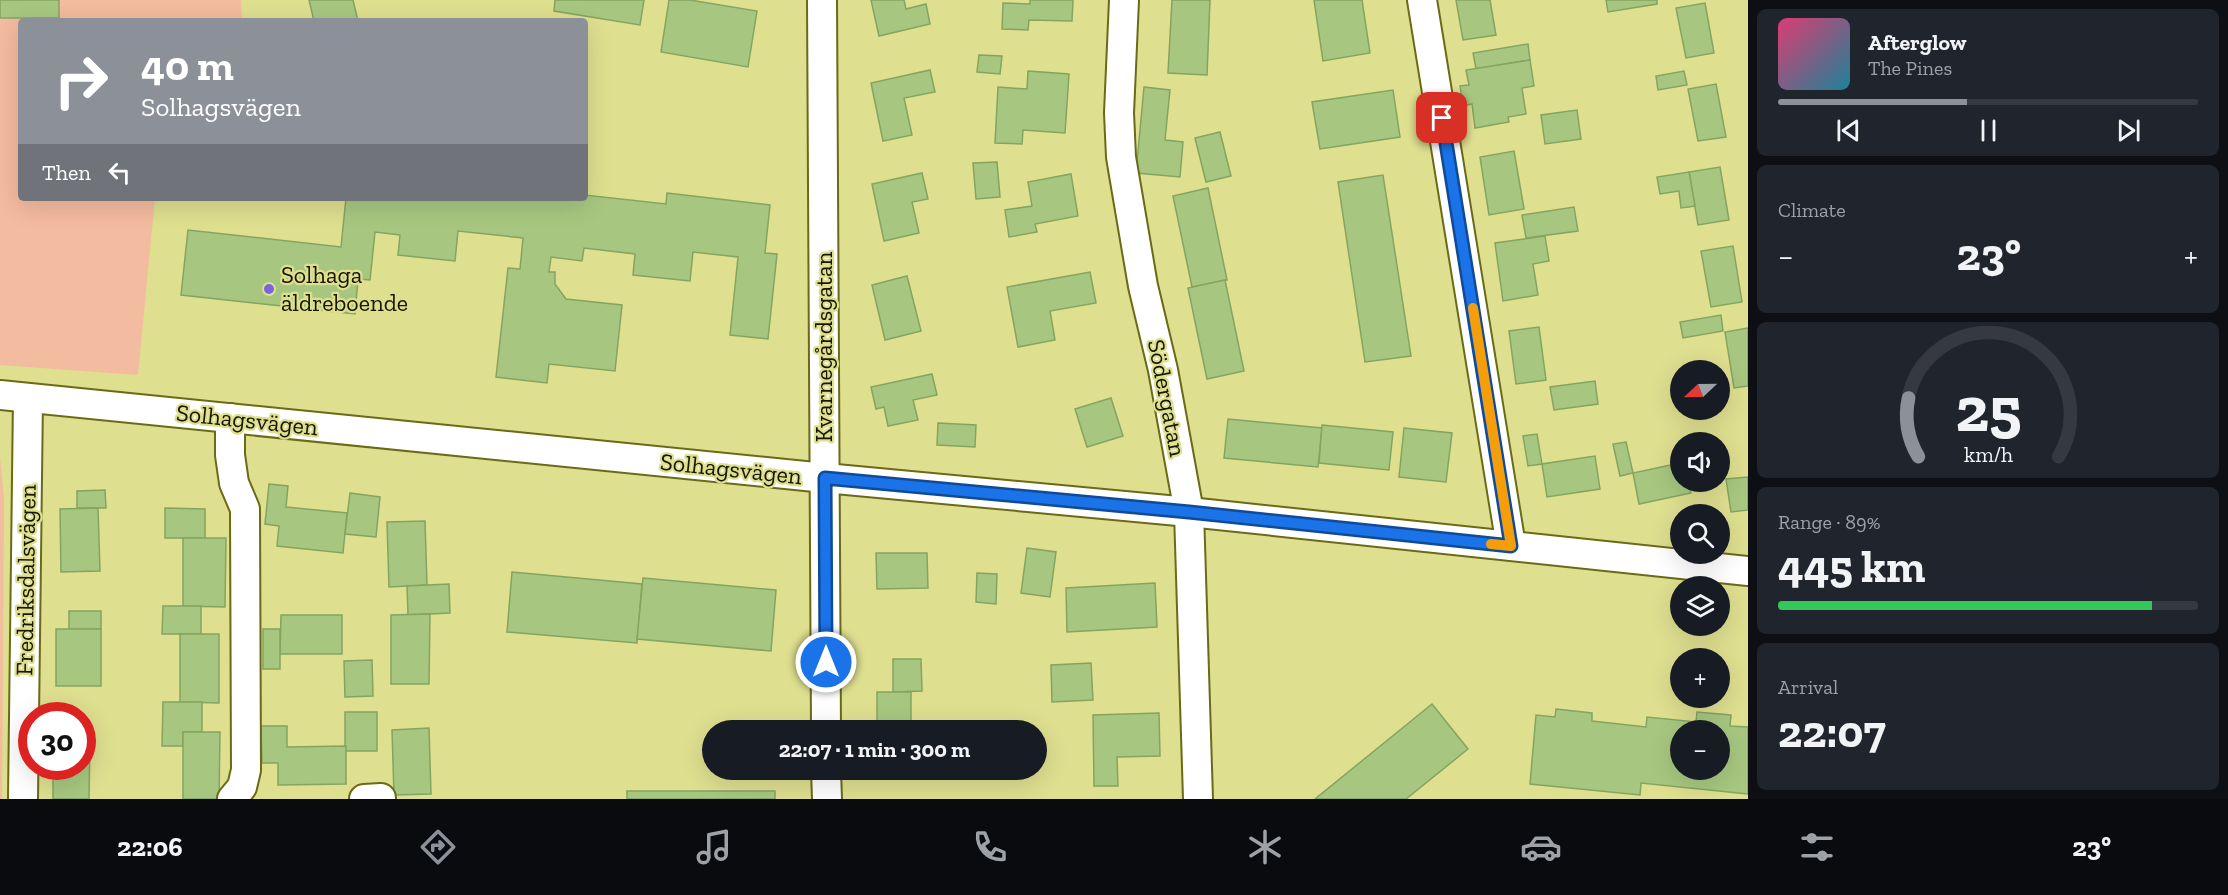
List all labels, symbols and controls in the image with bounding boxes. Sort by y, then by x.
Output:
text: Afterglow [1868,29,1966,56]
text: 40 m [141,40,234,91]
icon: right [42,42,120,120]
text: The Pines [1868,56,1952,80]
text: Solhagsvägen [141,91,301,123]
pin [1416,92,1467,143]
icon: arrive [1425,101,1458,134]
icon: previous [1832,114,1865,147]
icon: pause [1972,114,2005,147]
icon: next [2112,114,2145,147]
icon: left [103,156,136,189]
text: Then [42,159,91,186]
text: Climate [1778,198,1846,222]
text: 23° [1957,228,2021,282]
text: − [1778,236,1793,275]
text: + [2184,236,2198,275]
street label: Kvarnegårdsgatan [809,251,838,442]
place label: Solhaga äldreboende [281,260,408,317]
marker: Solhaga äldreboende [262,282,276,296]
street label: Södergatan [1142,337,1193,459]
north arrow [1670,360,1730,420]
map controls [1670,360,1730,780]
text: 25 [1955,372,2021,447]
street label: Solhagsvägen [175,398,320,441]
button: sound [1670,432,1730,492]
text: km/h [1964,442,2012,467]
street label: Solhagsvägen [659,447,804,490]
street label: Fredriksdalsvägen [9,484,42,676]
button: search [1670,504,1730,564]
text: Range · 89% [1778,510,1880,534]
text: 445 km [1778,540,1926,594]
button: layers [1670,576,1730,636]
position arrow [794,630,858,694]
button: + [1670,648,1730,708]
text: Arrival [1778,675,1838,699]
speed limit sign: 30 [18,702,96,780]
text: 22:07 [1778,705,1886,759]
button: − [1670,720,1730,780]
text: 22:07 · 1 min · 300 m [779,736,970,763]
icon: directions [417,826,459,868]
icon: music [693,826,735,868]
icon: phone [969,826,1011,868]
icon: climate [1244,826,1286,868]
icon: car [1520,826,1562,868]
icon: filters [1796,826,1838,868]
text: 22:06 [117,831,183,863]
text: 23° [2072,831,2111,863]

